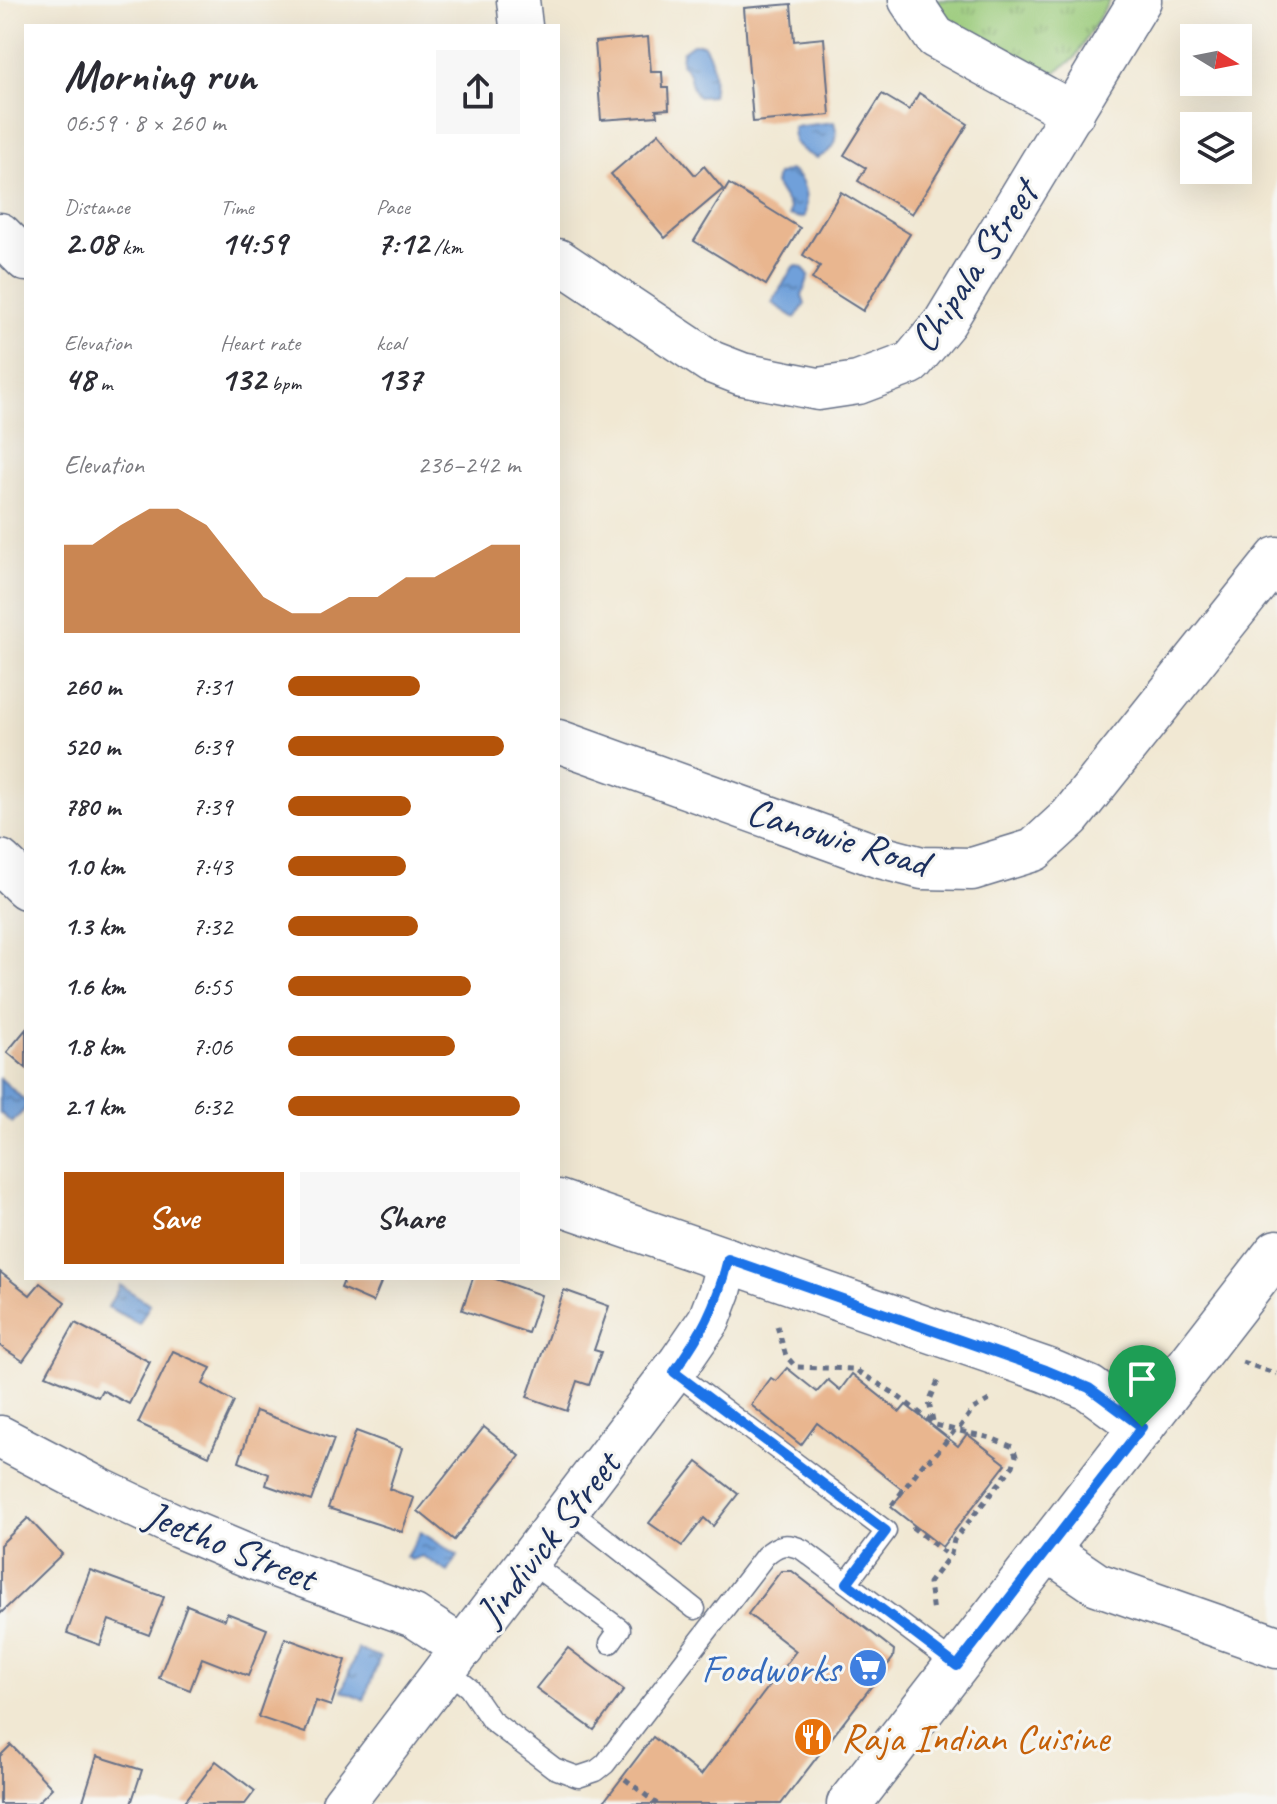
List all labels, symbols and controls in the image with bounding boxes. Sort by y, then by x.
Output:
north arrow [1180,24,1252,96]
map controls [1180,24,1252,184]
text: Morning run [64,48,256,103]
button: share [436,50,520,134]
text: 06:59 · 8 × 260 m [64,106,225,139]
button: layers [1180,112,1252,184]
street label: Chipala Street [898,167,1053,362]
text: Distance [64,193,130,221]
text: Time [220,193,254,221]
text: Pace [376,193,410,221]
text: 2.08 [64,221,117,264]
text: 14:59 [220,221,287,264]
text: 7:12 [376,221,429,264]
text: km [117,233,143,261]
text: /km [429,233,463,261]
text: Elevation [64,329,132,357]
text: Heart rate [220,329,300,357]
text: kcal [376,329,405,357]
text: 48 [64,357,95,400]
text: 132 [220,357,266,400]
text: 137 [376,357,422,400]
text: m [95,369,112,397]
text: bpm [266,369,301,397]
text: Elevation [64,448,144,481]
text: 236–242 m [417,448,520,481]
text: 260 m [64,670,121,703]
text: 7:31 [192,670,232,703]
text: 520 m [64,730,120,763]
text: 6:39 [192,730,232,763]
street label: Canowie Road [741,786,940,890]
text: 780 m [64,790,120,823]
text: 7:39 [192,790,232,823]
text: 1.0 km [64,850,124,883]
text: 7:43 [192,850,232,883]
text: 1.3 km [64,910,124,943]
text: 7:32 [192,910,232,943]
text: 1.6 km [64,970,125,1003]
text: 6:55 [192,970,232,1003]
text: 1.8 km [64,1030,124,1063]
text: 7:06 [192,1030,232,1063]
text: 2.1 km [64,1090,124,1123]
text: 6:32 [192,1090,232,1123]
button: Save [64,1172,284,1264]
button: Share [300,1172,520,1264]
pin [1108,1345,1176,1427]
icon: arrive [1120,1357,1164,1401]
street label: Jindivick Street [463,1439,633,1637]
street label: Jeetho Street [136,1488,327,1604]
place label: Foodworks [701,1644,843,1694]
supermarket icon: Foodworks [847,1647,889,1689]
place label: Raja Indian Cuisine [841,1713,1112,1763]
restaurant icon: Raja Indian Cuisine [792,1716,834,1758]

